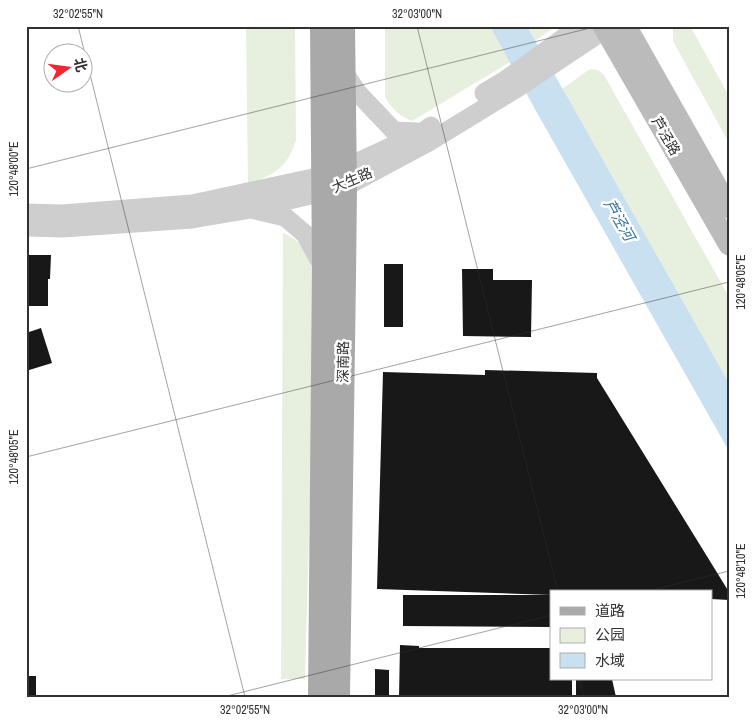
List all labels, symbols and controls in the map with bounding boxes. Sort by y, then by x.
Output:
text: 32°02'55"N [53,6,103,22]
text: 32°03'00"N [392,6,442,22]
north arrow [42,42,92,92]
text: 北 [70,56,91,74]
street label: 芦泾路 [648,113,684,159]
text: 120°48'00"E [6,141,22,197]
street label: 大生路 [329,164,375,196]
water label: 芦泾河 [599,195,641,247]
text: 120°48'05"E [733,254,749,310]
street label: 深南路 [334,341,352,383]
text: 120°48'05"E [6,429,22,485]
text: 120°48'10"E [733,543,749,599]
legend [550,590,712,680]
text: 道路 [595,600,625,621]
text: 公园 [595,624,625,645]
text: 水域 [595,650,625,671]
text: 32°02'55"N [220,702,270,718]
text: 32°03'00"N [558,702,608,718]

